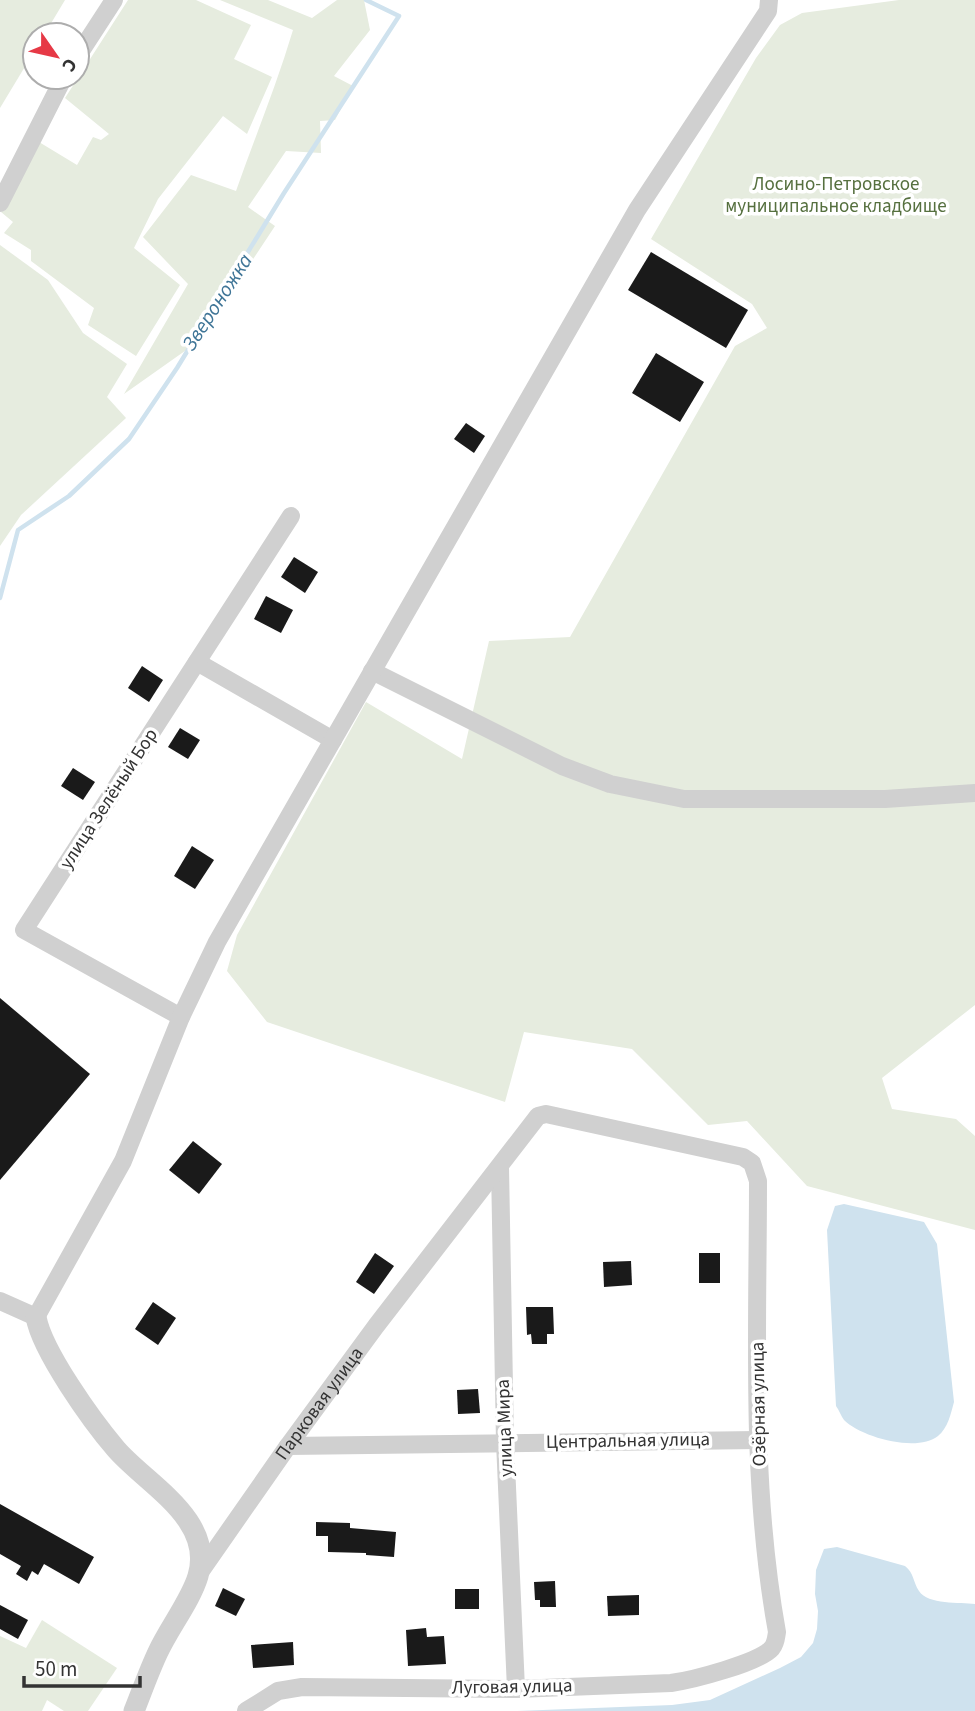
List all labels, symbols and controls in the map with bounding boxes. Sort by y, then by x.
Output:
north arrow [21,21,91,91]
text: С [55,53,83,77]
park label: Лосино-Петровское муниципальное кладбище [725,171,947,220]
water label: Звероножка [174,247,260,357]
street label: улица Зелёный Бор [53,723,165,875]
street label: Парковая улица [269,1341,370,1466]
street label: Озёрная улица [744,1341,774,1467]
street label: улица Мира [490,1379,520,1477]
street label: Центральная улица [546,1426,710,1456]
scale bar [24,1644,140,1688]
text: 50 m [35,1654,77,1684]
street label: Луговая улица [451,1672,573,1702]

